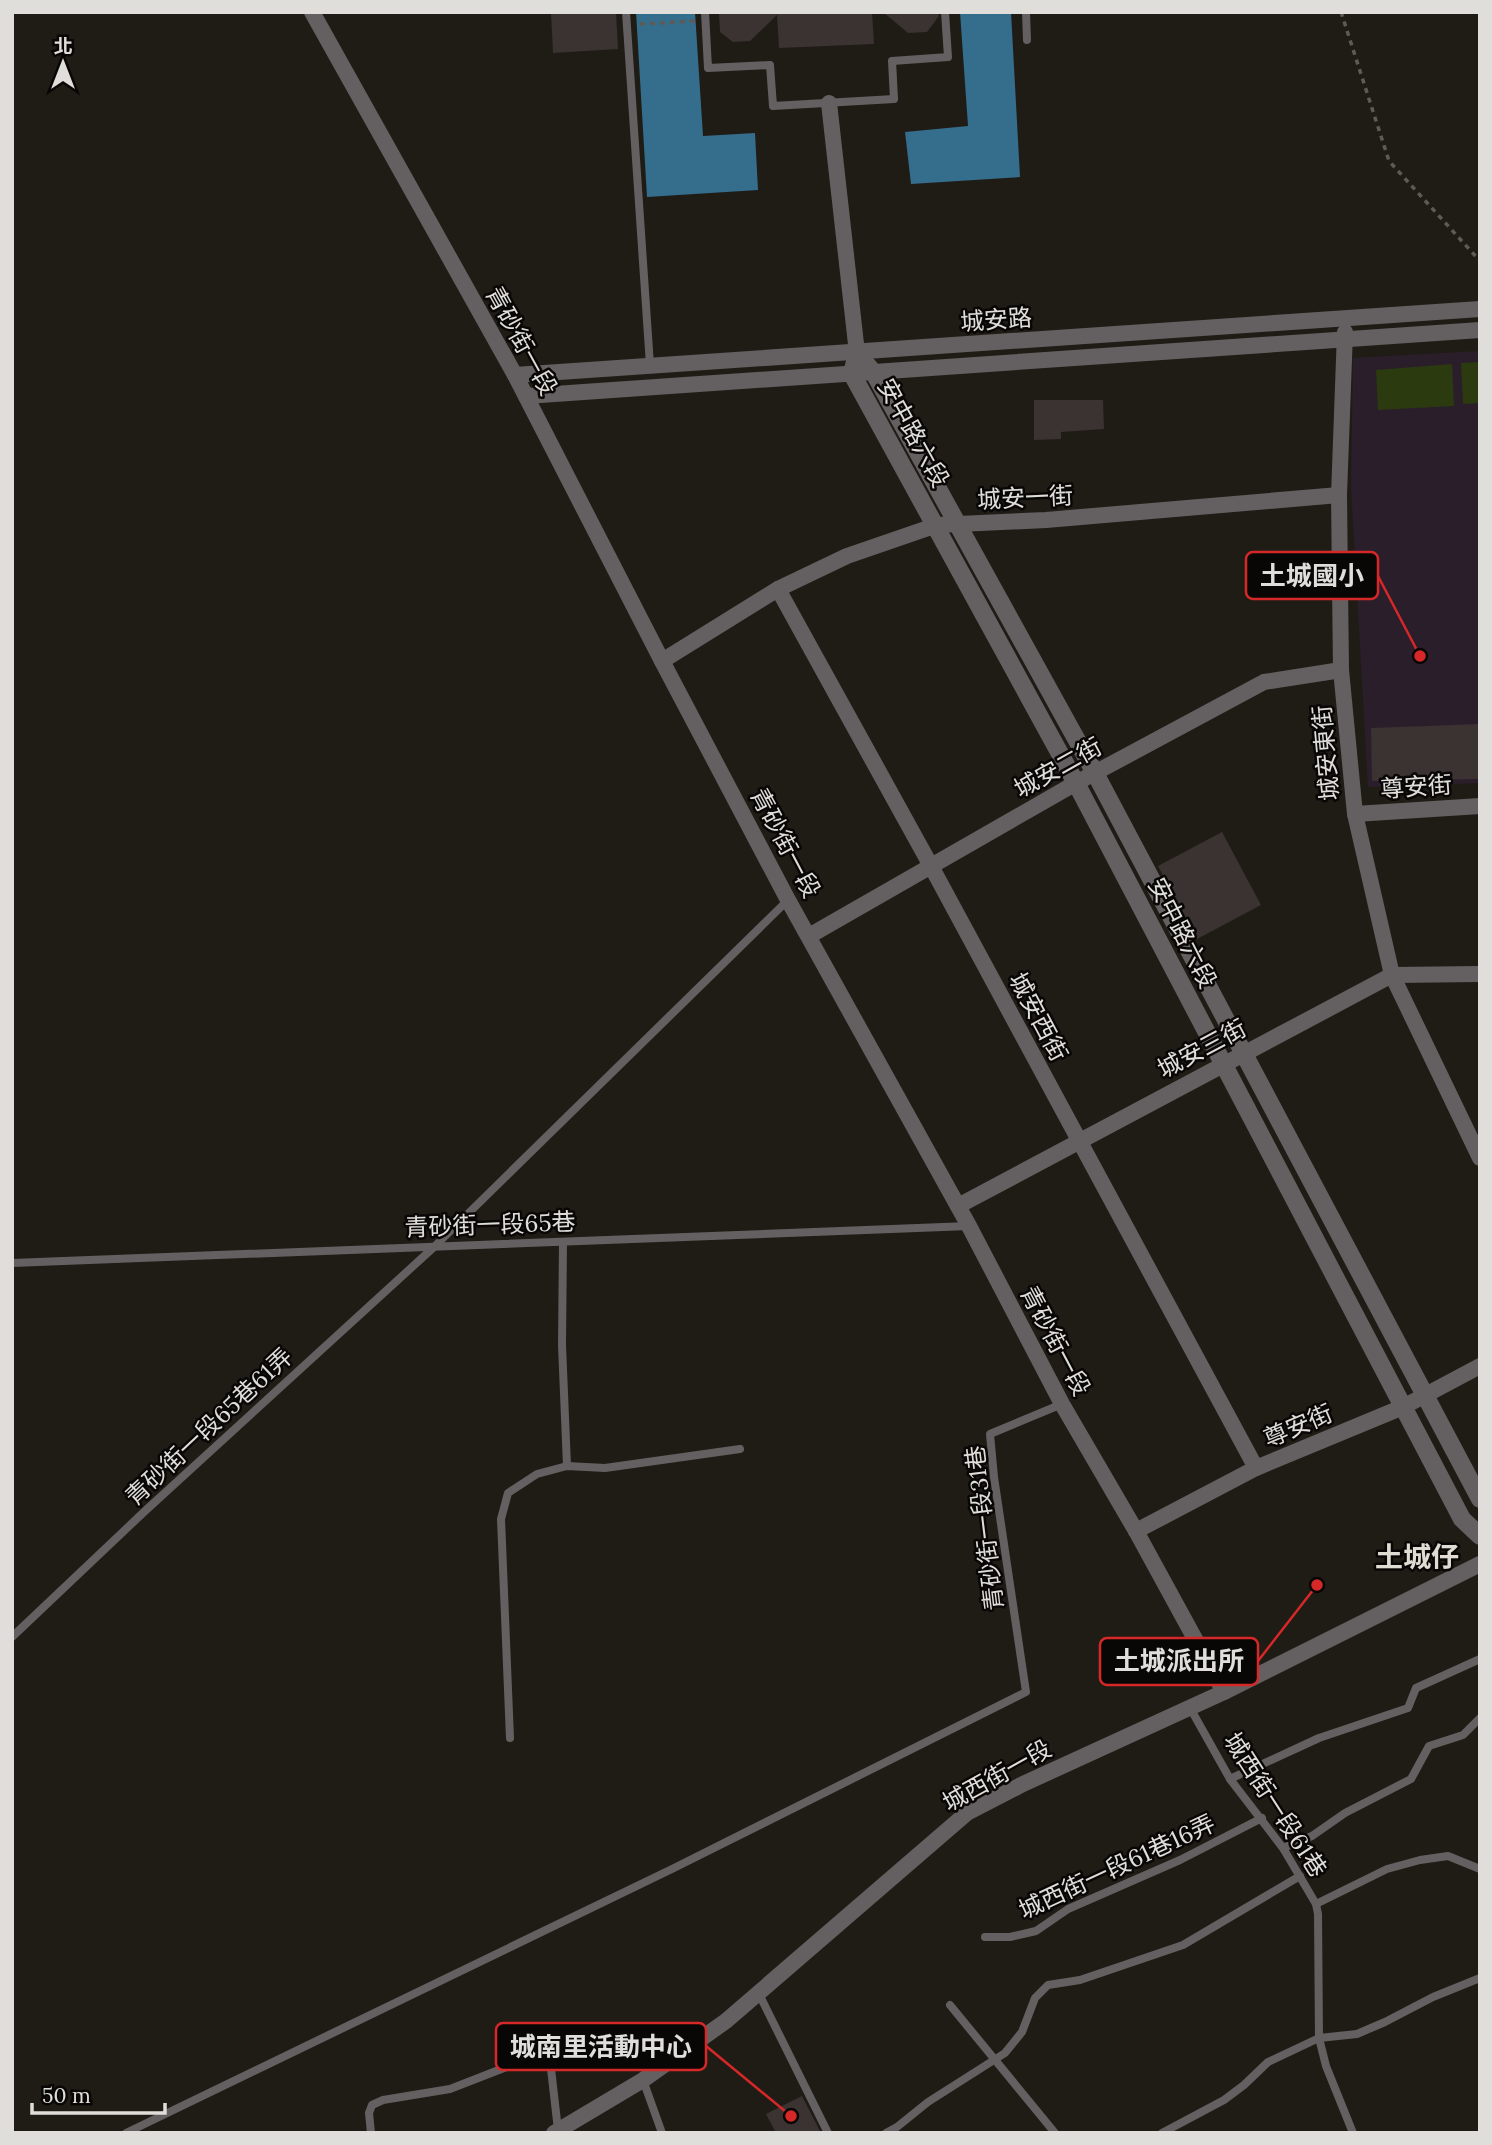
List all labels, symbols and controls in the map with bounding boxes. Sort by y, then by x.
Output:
north arrow [28,28,98,98]
text: 北 [53,34,73,58]
street label: 青砂街一段 [479,281,564,401]
street label: 城安路 [959,302,1033,337]
street label: 安中路六段 [871,373,956,493]
street label: 城安一街 [976,480,1074,515]
callout: 土城國小 [1246,552,1378,599]
text: 土城國小 [1260,559,1364,592]
street label: 城安東街 [1306,704,1345,802]
street label: 城安二街 [1008,731,1107,804]
street label: 尊安街 [1379,769,1453,804]
street label: 青砂街一段 [744,783,827,903]
street label: 安中路六段 [1141,872,1223,993]
street label: 城安西街 [1002,967,1075,1066]
street label: 城安三街 [1152,1012,1251,1085]
street label: 青砂街一段65巷 [404,1206,576,1243]
street label: 青砂街一段 [1014,1281,1097,1401]
street label: 青砂街一段65巷61弄 [119,1341,299,1512]
street label: 尊安街 [1259,1397,1337,1454]
street label: 青砂街一段31巷 [959,1444,1010,1612]
district label: 土城仔 [1375,1539,1459,1575]
callout: 土城派出所 [1100,1638,1258,1685]
text: 土城派出所 [1114,1644,1244,1677]
street label: 城西街一段61巷 [1217,1726,1334,1883]
street label: 城西街一段 [937,1733,1057,1818]
street label: 城西街一段61巷16弄 [1014,1807,1220,1926]
callout: 城南里活動中心 [496,2023,706,2070]
text: 城南里活動中心 [510,2030,692,2063]
scale bar [32,2072,164,2116]
text: 50 m [42,2082,91,2109]

